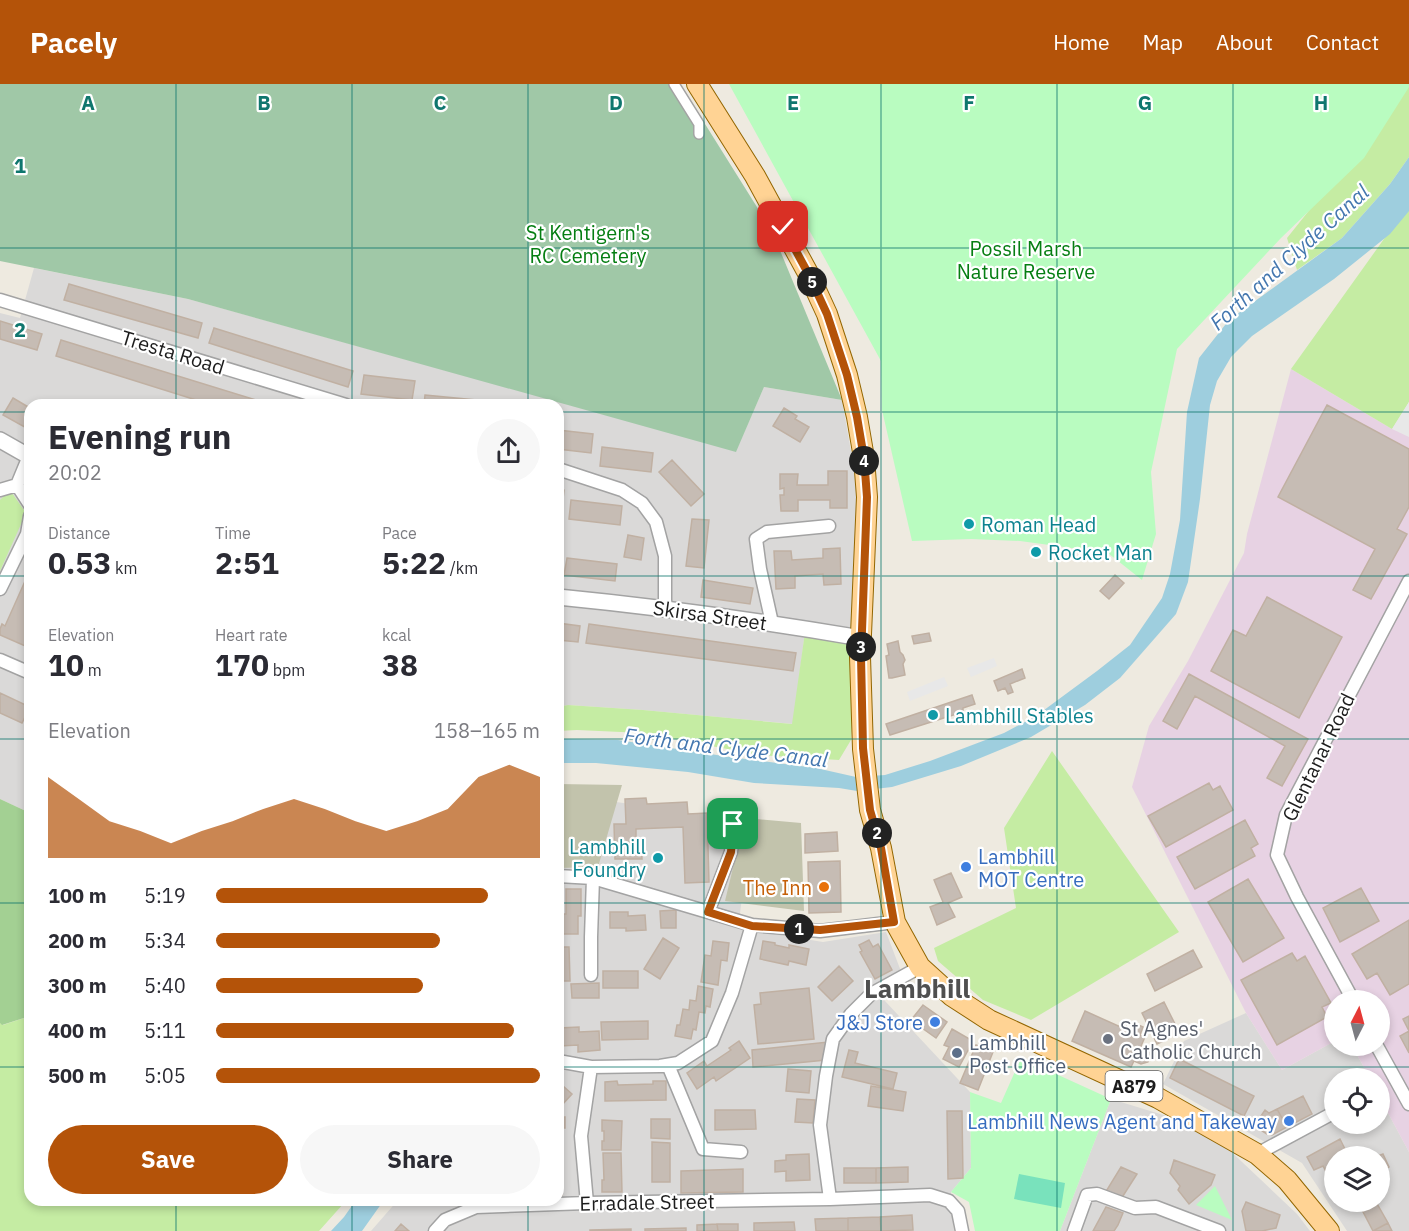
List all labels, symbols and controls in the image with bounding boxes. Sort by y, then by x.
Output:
text: Pacely [30,24,117,61]
text: Home [1053,28,1110,56]
text: Map [1143,28,1183,56]
text: About [1216,28,1273,56]
text: Contact [1306,28,1379,56]
text: A [81,89,95,116]
text: B [257,89,271,116]
text: C [433,89,447,116]
text: D [609,89,623,116]
text: E [787,89,799,116]
text: F [963,89,975,116]
text: G [1138,89,1152,116]
text: H [1314,89,1328,116]
text: 1 [14,152,26,179]
water label: Forth and Clyde Canal [1203,178,1375,336]
pin [757,201,808,252]
icon: check [766,210,799,243]
park label: St Kentigern's RC Cemetery [526,219,650,269]
park label: Possil Marsh Nature Reserve [957,235,1095,285]
pin: 5 [797,267,827,297]
text: 5 [807,272,817,292]
text: 2 [14,316,26,343]
street label: Tresta Road [118,323,228,381]
text: Evening run [48,415,232,458]
button: share [477,419,540,482]
pin: 4 [849,446,879,476]
text: 4 [859,451,869,471]
text: 20:02 [48,459,102,486]
place label: Roman Head [981,511,1096,538]
marker: Roman Head [962,517,976,531]
text: Distance [48,523,110,543]
text: Time [215,523,251,543]
text: Pace [382,523,417,543]
place label: Rocket Man [1048,539,1153,566]
text: 0.53 [48,543,111,582]
text: 2:51 [215,543,279,582]
text: 5:22 [382,543,446,582]
marker: Rocket Man [1029,545,1043,559]
text: km [111,558,138,578]
text: /km [446,558,478,578]
street label: Skirsa Street [651,594,769,636]
text: Elevation [48,625,114,645]
text: Heart rate [215,625,288,645]
text: kcal [382,625,411,645]
pin: 3 [846,632,876,662]
text: 3 [856,637,866,657]
text: 10 [48,645,84,684]
text: 170 [215,645,269,684]
text: 38 [382,645,418,684]
text: m [84,660,102,680]
text: bpm [269,660,305,680]
street label: Glentanar Road [1275,688,1361,826]
place label: Lambhill Stables [945,702,1094,729]
marker: Lambhill Stables [926,708,940,722]
text: Elevation [48,717,131,744]
text: 158–165 m [434,717,540,744]
water label: Forth and Clyde Canal [622,721,830,773]
pin [707,798,758,849]
icon: arrive [716,807,749,840]
pin: 2 [862,818,892,848]
text: 2 [872,823,882,843]
place label: Lambhill Foundry [569,833,646,883]
place label: Lambhill MOT Centre [978,843,1084,893]
marker: Lambhill Foundry [651,851,665,865]
marker: Lambhill MOT Centre [959,860,973,874]
place label: The Inn [743,874,812,901]
marker: The Inn [817,880,831,894]
text: 100 m [48,882,107,909]
text: 5:19 [144,882,186,909]
pin: 1 [784,914,814,944]
text: 1 [794,919,804,939]
text: 200 m [48,927,107,954]
text: 5:34 [144,927,186,954]
district label: Lambhill [864,971,970,1005]
text: 300 m [48,972,107,999]
text: 5:40 [144,972,186,999]
north arrow [1324,990,1390,1056]
map controls [1324,990,1390,1212]
place label: J&J Store [836,1009,923,1036]
marker: J&J Store [928,1015,942,1029]
place label: St Agnes' Catholic Church [1120,1015,1262,1065]
text: 400 m [48,1017,107,1044]
text: 5:11 [144,1017,186,1044]
place label: Lambhill Post Office [969,1029,1066,1079]
marker: St Agnes' Catholic Church [1101,1032,1115,1046]
marker: Lambhill Post Office [950,1046,964,1060]
text: 500 m [48,1062,107,1089]
text: 5:05 [144,1062,186,1089]
button: locate [1324,1068,1390,1134]
road number: A879 [1106,1071,1162,1101]
place label: Lambhill News Agent and Takeway [967,1108,1277,1135]
marker: Lambhill News Agent and Takeway [1282,1114,1296,1128]
button: Save [48,1125,288,1194]
button: Share [300,1125,540,1194]
button: layers [1324,1146,1390,1212]
street label: Erradale Street [579,1187,715,1217]

